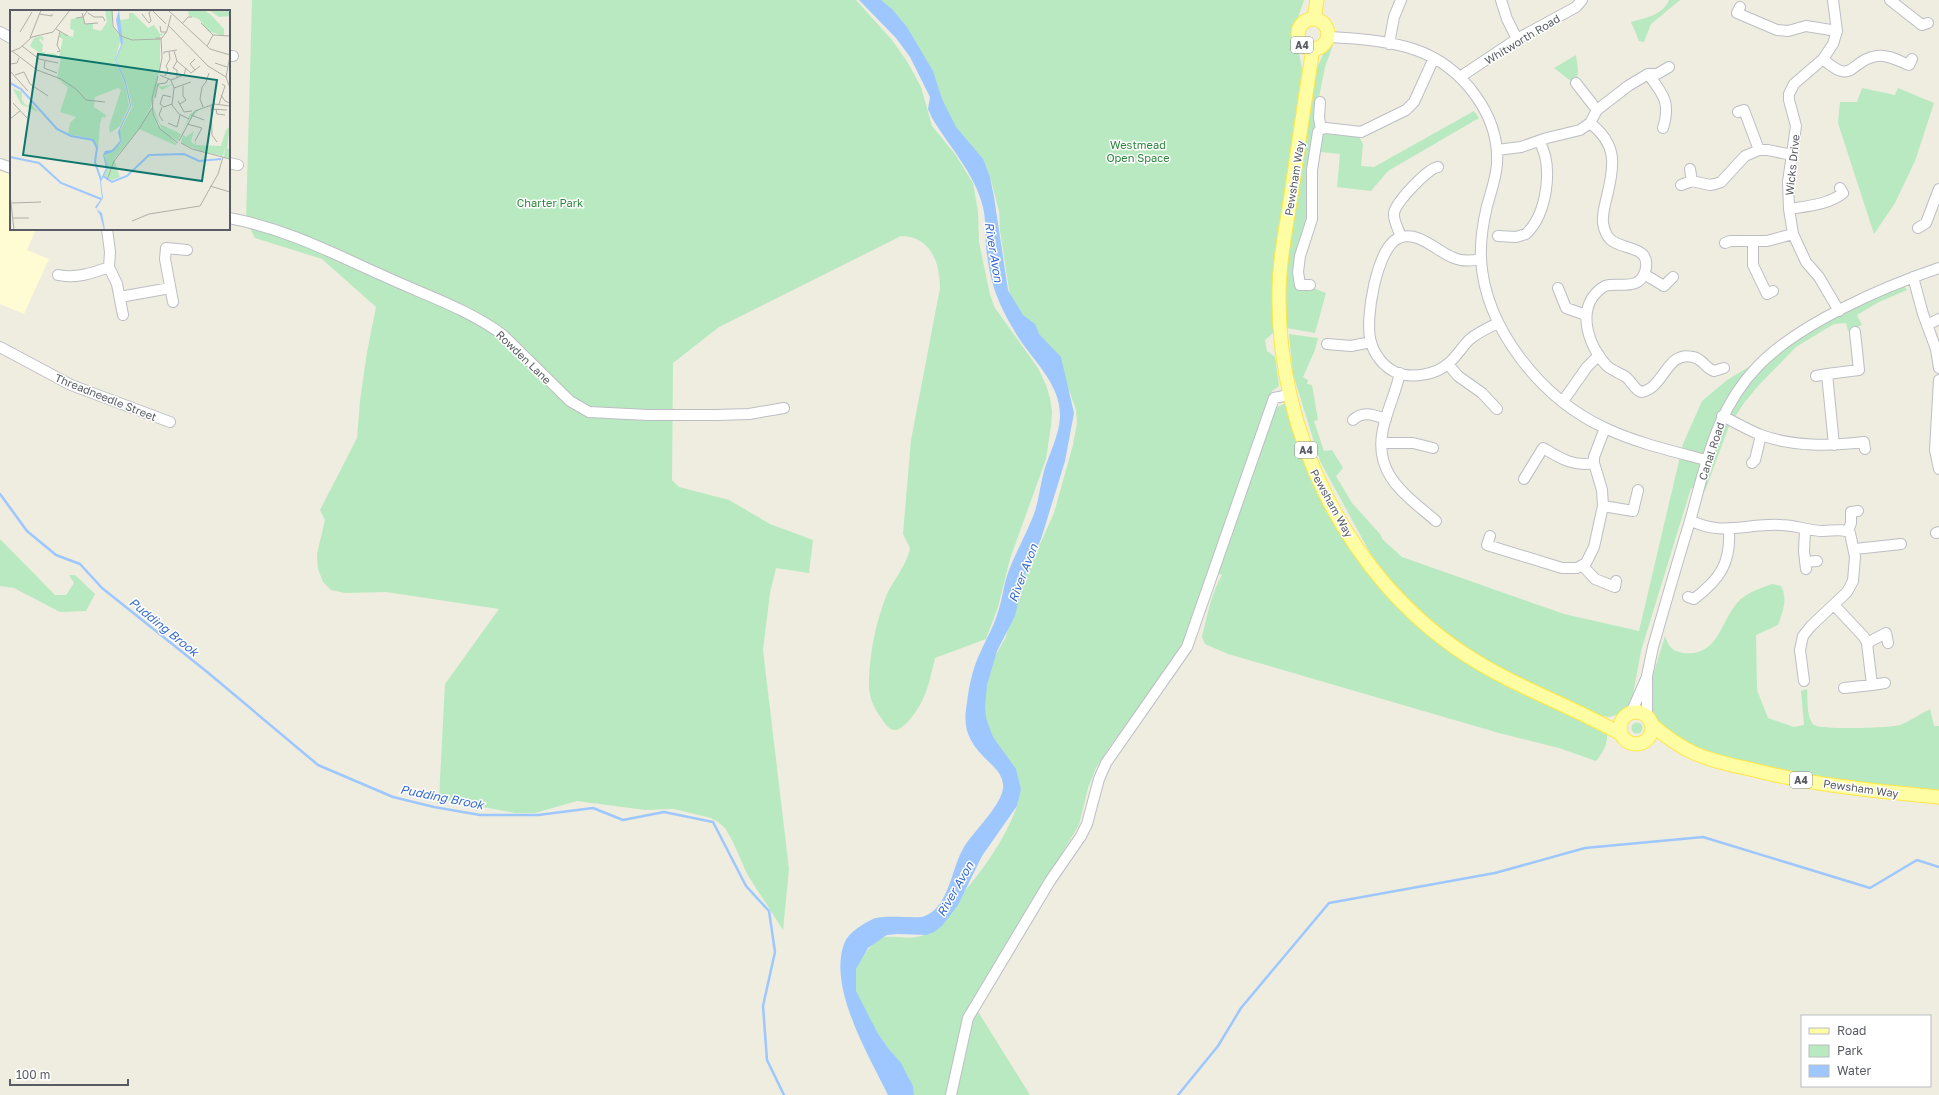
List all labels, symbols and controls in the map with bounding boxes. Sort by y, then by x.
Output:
inset map [10,10,230,230]
street label: Whitworth Road [1482,11,1562,67]
road number: A4 [1291,37,1313,53]
street label: Wicks Drive [1782,134,1802,196]
park label: Westmead Open Space [1106,138,1170,164]
street label: Pewsham Way [1282,140,1306,216]
park label: Charter Park [517,196,583,209]
water label: River Avon [982,221,1006,284]
street label: Rowden Lane [494,328,554,386]
street label: Threadneedle Street [53,371,159,423]
street label: Canal Road [1696,421,1726,481]
road number: A4 [1295,442,1317,458]
street label: Pewsham Way [1308,467,1356,539]
water label: River Avon [1005,541,1041,604]
water label: Pudding Brook [126,595,203,660]
road number: A4 [1790,772,1812,788]
street label: Pewsham Way [1823,776,1899,800]
water label: Pudding Brook [399,782,486,813]
water label: River Avon [933,858,977,919]
legend [1801,1015,1931,1087]
text: Road [1837,1023,1866,1038]
text: Park [1837,1043,1863,1058]
scale bar [10,1061,128,1087]
text: Water [1837,1063,1871,1078]
text: 100 m [16,1067,50,1082]

